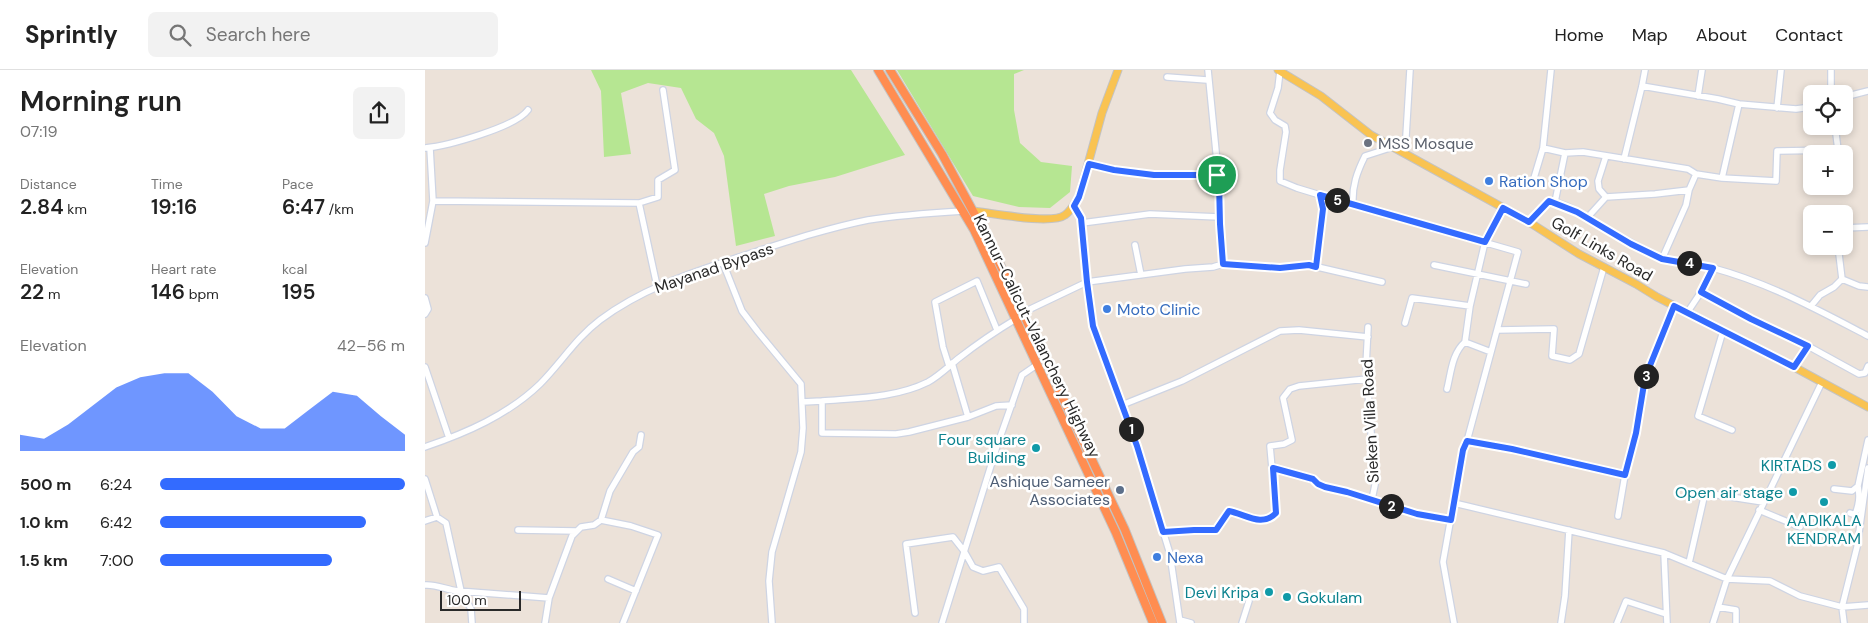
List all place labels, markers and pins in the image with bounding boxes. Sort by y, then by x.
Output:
place label: MSS Mosque [1378,133,1474,154]
marker: MSS Mosque [1362,137,1374,149]
pin [1196,154,1238,196]
place label: Ration Shop [1499,171,1588,192]
marker: Ration Shop [1483,175,1495,187]
pin: 5 [1325,188,1349,212]
pin: 4 [1677,250,1701,276]
place label: Moto Clinic [1117,299,1200,320]
marker: Moto Clinic [1101,303,1113,315]
pin: 3 [1633,364,1659,388]
pin: 1 [1119,416,1143,442]
place label: Four square Building [938,429,1026,468]
marker: Four square Building [1030,442,1042,454]
place label: KIRTADS [1761,455,1822,476]
marker: KIRTADS [1826,459,1838,471]
place label: Ashique Sameer Associates [989,471,1110,510]
place label: Open air stage [1675,482,1783,503]
marker: Ashique Sameer Associates [1114,484,1126,496]
marker: Open air stage [1787,486,1799,498]
pin: 2 [1379,494,1403,518]
marker: AADIKALA KENDRAM [1818,496,1830,508]
place label: AADIKALA KENDRAM [1786,510,1862,549]
place label: Nexa [1167,547,1203,568]
marker: Nexa [1151,551,1163,563]
place label: Devi Kripa [1185,582,1259,603]
marker: Devi Kripa [1263,586,1275,598]
place label: Gokulam [1297,587,1362,608]
marker: Gokulam [1281,591,1293,603]

